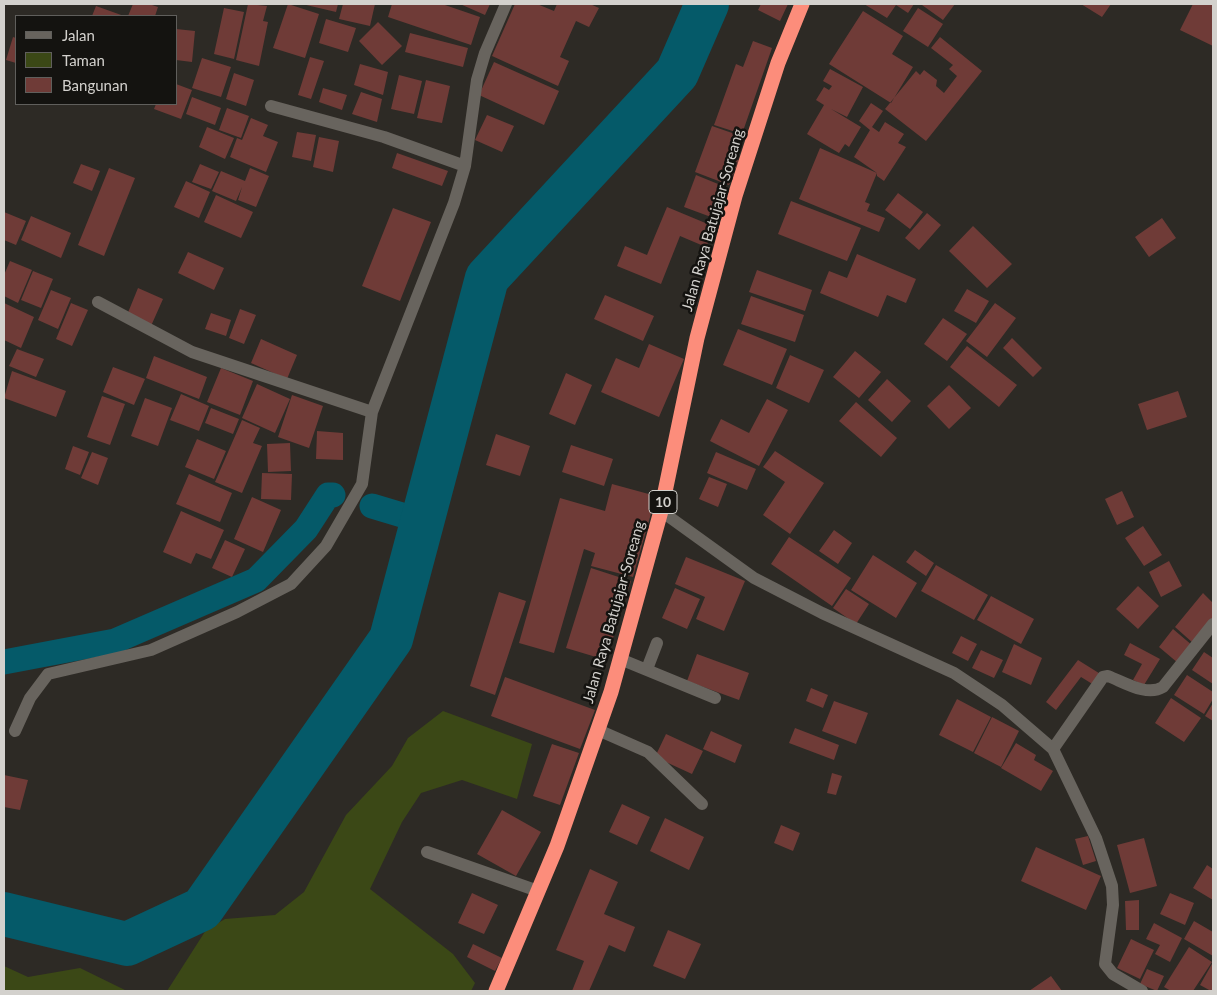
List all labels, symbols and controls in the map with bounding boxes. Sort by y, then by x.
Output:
legend [15,15,178,105]
text: Jalan [62,26,95,44]
text: Taman [62,51,105,69]
text: Bangunan [62,76,128,94]
street label: Jalan Raya Batujajar-Soreang [678,127,748,313]
road number: 10 [649,491,677,514]
street label: Jalan Raya Batujajar-Soreang [579,519,649,705]

